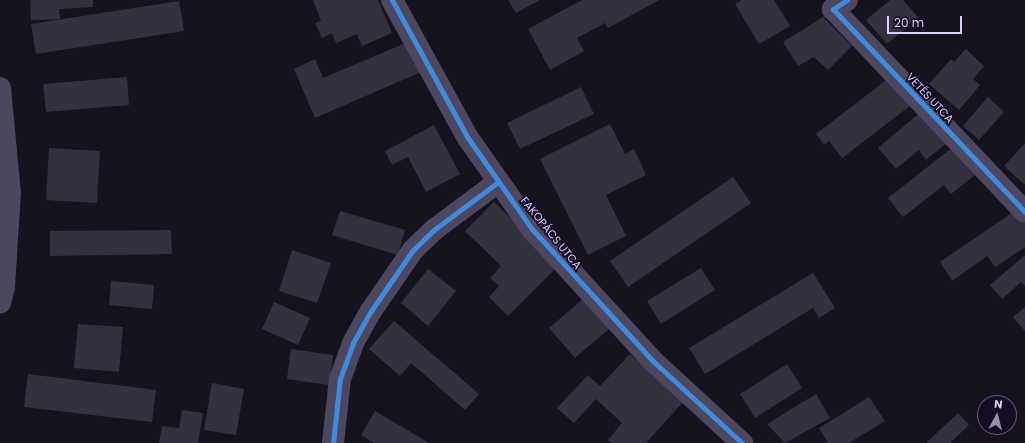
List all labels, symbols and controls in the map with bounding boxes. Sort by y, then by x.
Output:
scale bar [889,8,964,34]
text: 20 m [894,14,924,31]
street label: VETÉS UTCA [904,70,956,126]
street label: FAKOPÁCS UTCA [518,194,584,272]
north arrow [977,395,1017,435]
text: N [993,396,1003,413]

